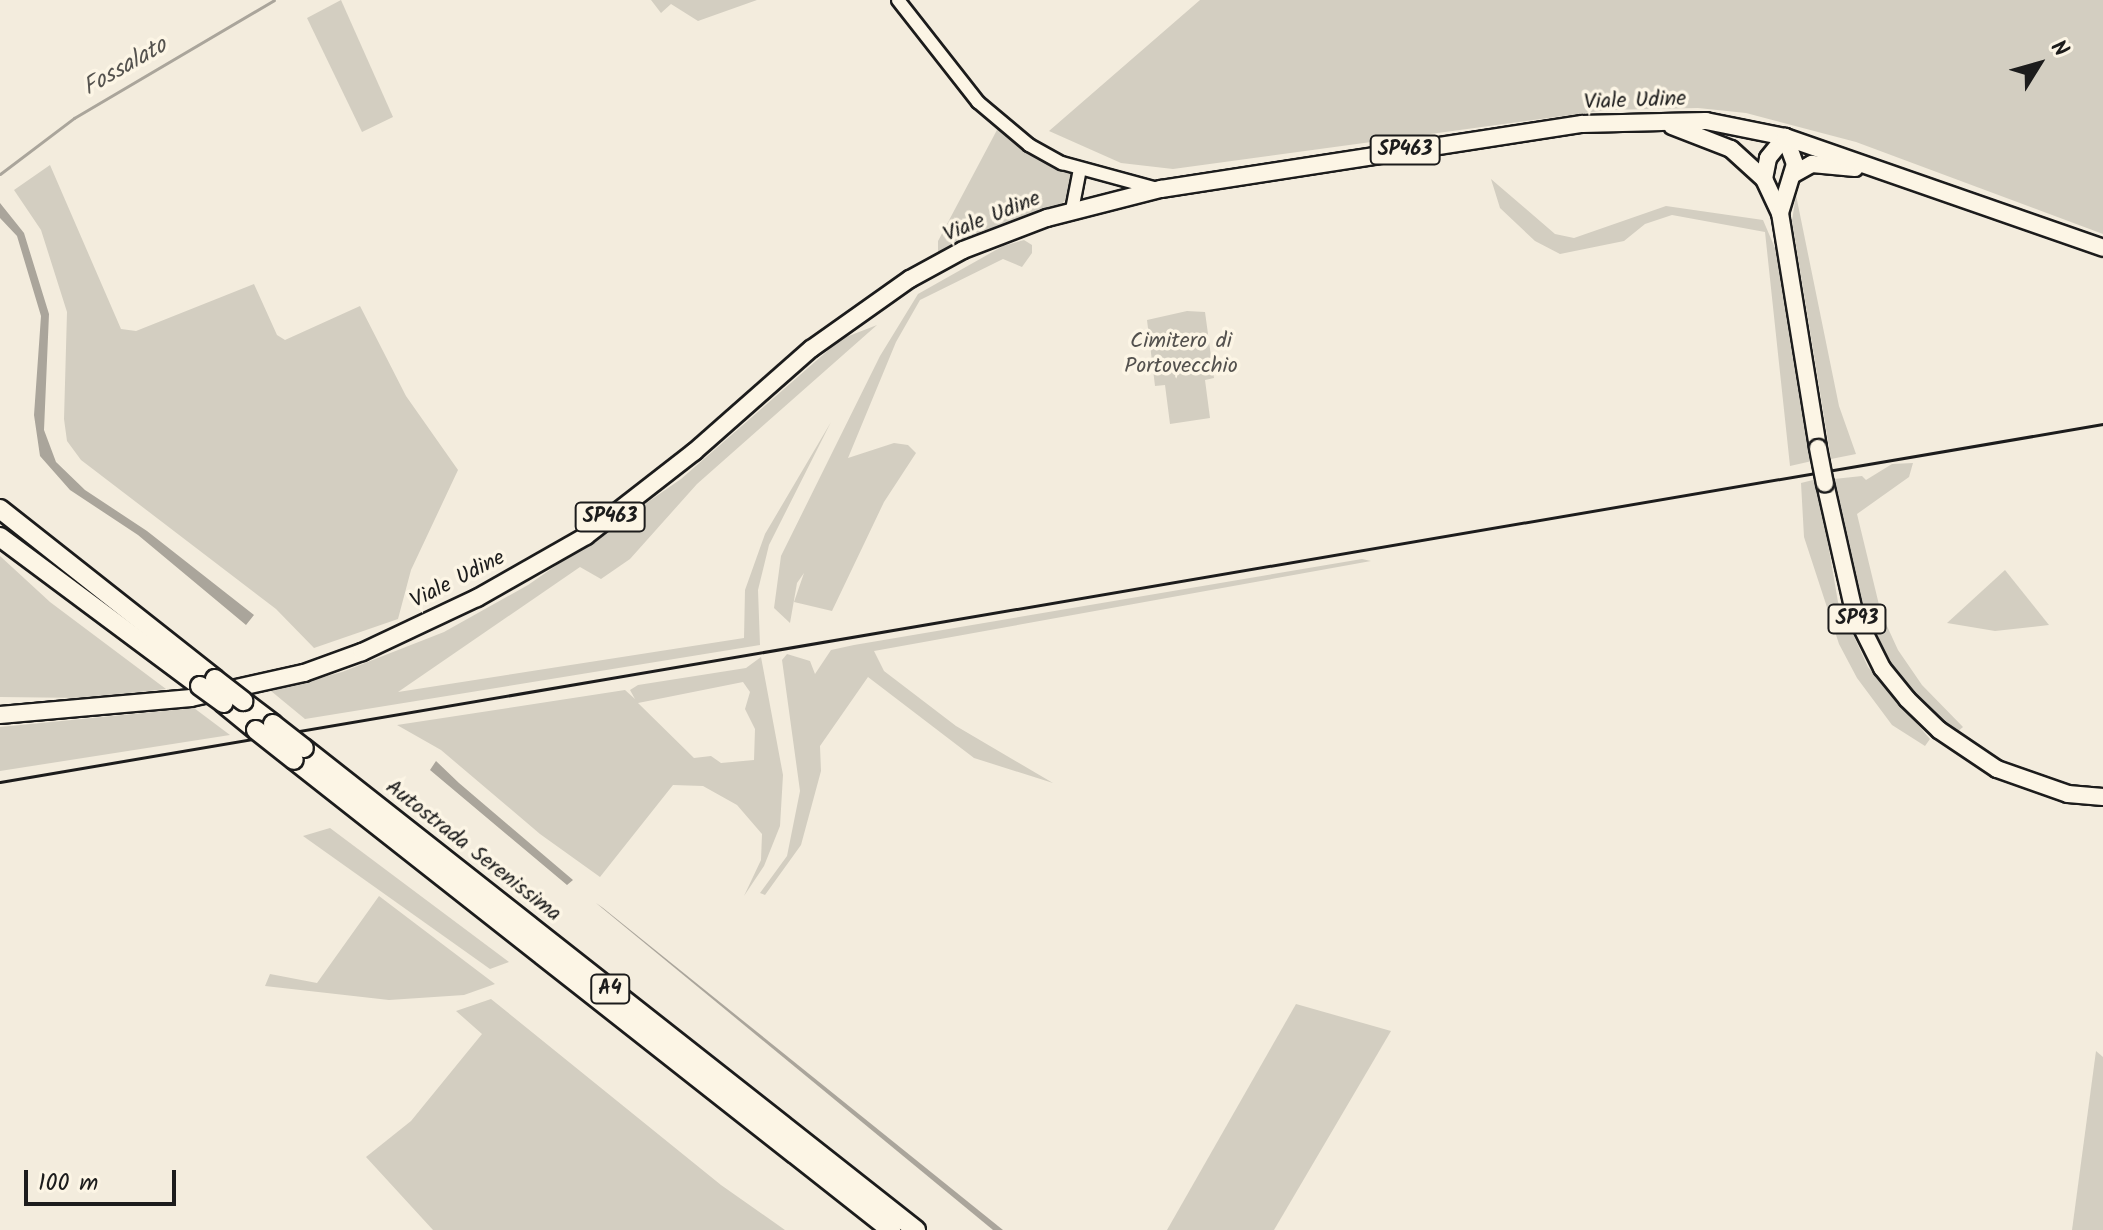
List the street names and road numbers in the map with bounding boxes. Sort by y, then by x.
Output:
street label: Viale Udine [1583,86,1687,116]
road number: SP463 [1369,134,1441,166]
street label: Viale Udine [940,186,1044,248]
road number: SP463 [574,501,646,533]
street label: Viale Udine [406,545,510,615]
road number: SP93 [1827,603,1887,635]
street label: Autostrada Serenissima [380,774,566,928]
road number: A4 [590,973,630,1005]

